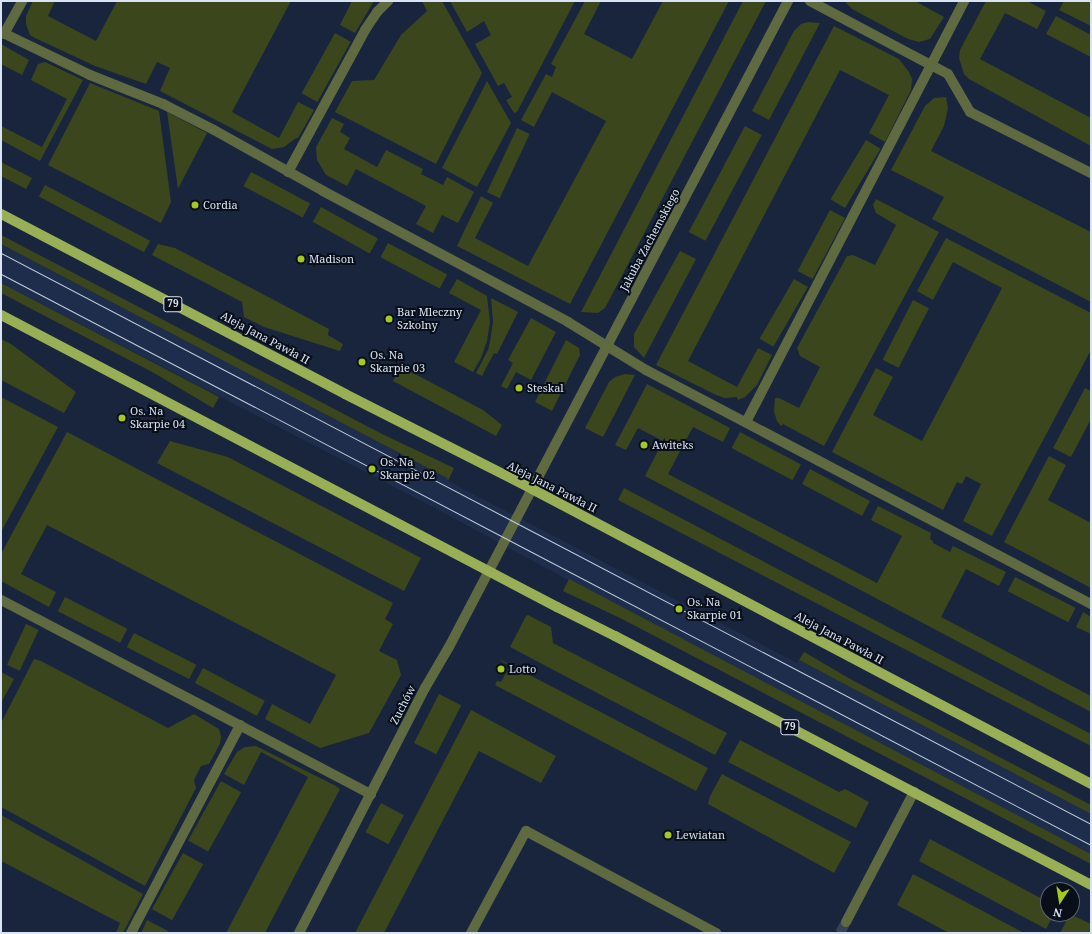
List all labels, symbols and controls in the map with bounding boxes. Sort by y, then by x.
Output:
street label: Jakuba Zachemskiego [617,187,683,293]
place label: Cordia [203,198,238,212]
marker: Cordia [190,200,200,210]
place label: Madison [309,252,354,266]
marker: Madison [296,254,306,264]
road number: 79 [163,296,183,312]
place label: Bar Mleczny Szkolny [397,306,462,332]
street label: Aleja Jana Pawła II [218,309,312,367]
marker: Bar Mleczny Szkolny [384,314,394,324]
place label: Os. Na Skarpie 03 [370,349,425,375]
marker: Os. Na Skarpie 03 [357,357,367,367]
place label: Steskal [527,381,564,395]
marker: Steskal [514,383,524,393]
place label: Os. Na Skarpie 04 [130,405,185,431]
marker: Os. Na Skarpie 04 [117,413,127,423]
place label: Awiteks [652,438,694,452]
marker: Awiteks [639,440,649,450]
place label: Os. Na Skarpie 02 [380,456,435,482]
street label: Aleja Jana Pawła II [505,459,599,515]
marker: Os. Na Skarpie 02 [367,464,377,474]
place label: Os. Na Skarpie 01 [687,596,742,622]
marker: Os. Na Skarpie 01 [674,604,684,614]
street label: Aleja Jana Pawła II [792,609,886,667]
place label: Lotto [509,662,536,676]
marker: Lotto [496,664,506,674]
street label: Zuchów [388,683,418,727]
road number: 79 [780,719,800,735]
place label: Lewiatan [676,828,725,842]
marker: Lewiatan [663,830,673,840]
north arrow [1040,882,1080,922]
text: N [1052,905,1063,921]

